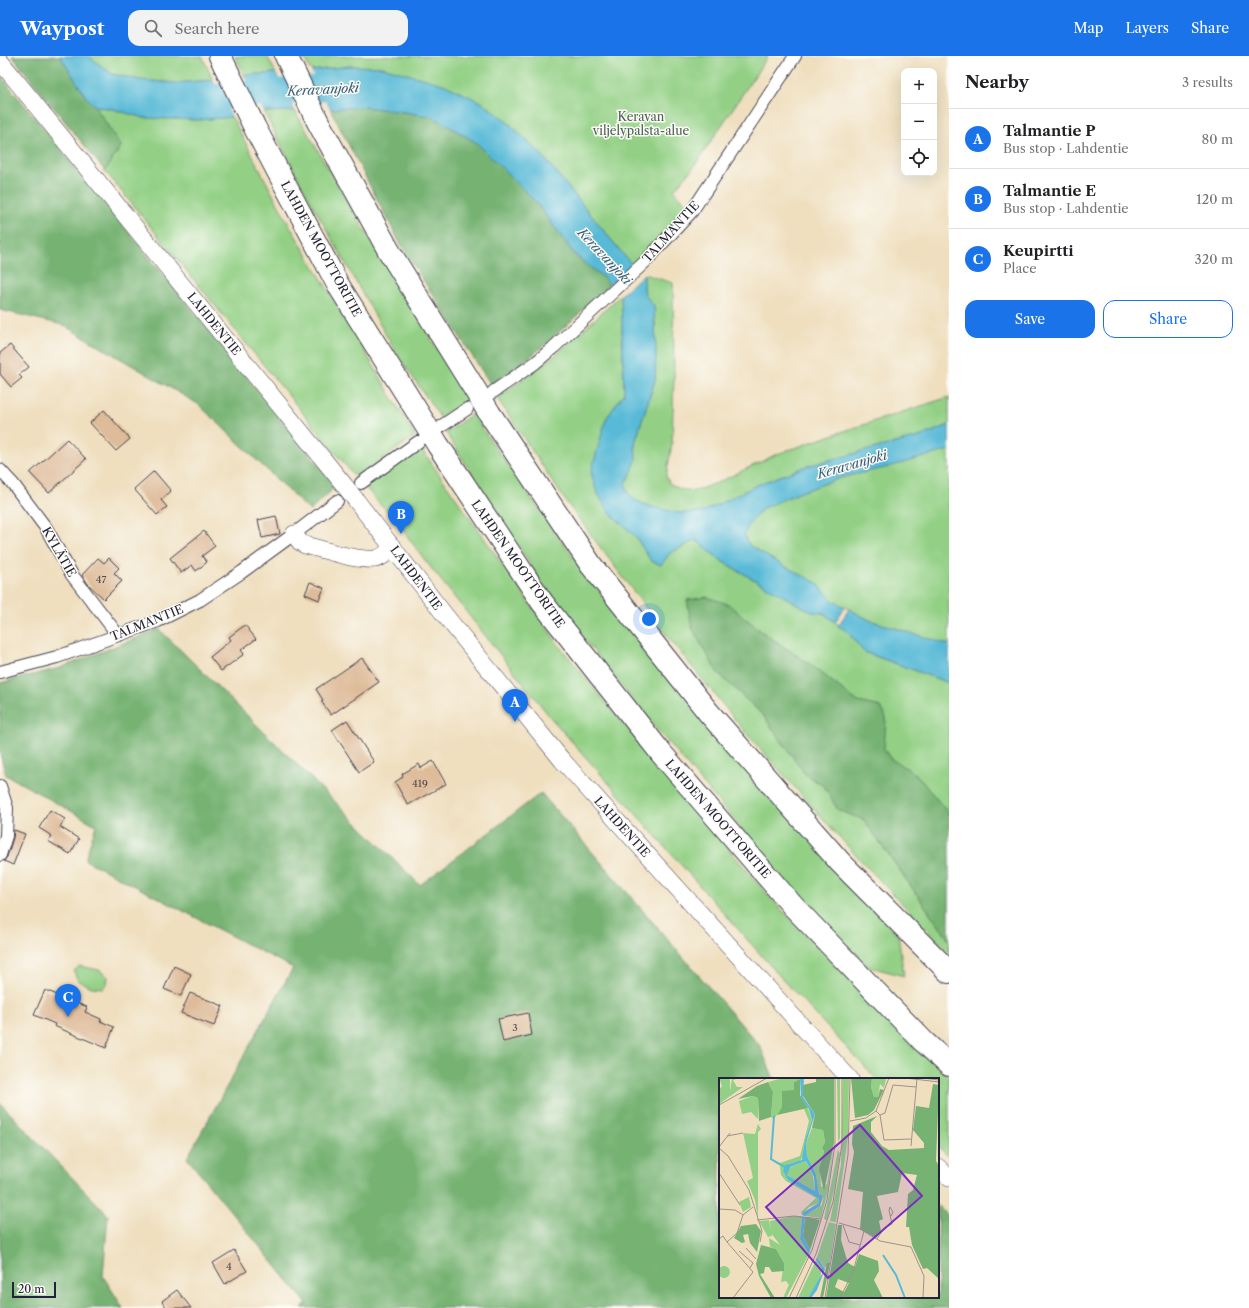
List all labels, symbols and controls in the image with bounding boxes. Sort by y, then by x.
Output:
search box [128,10,408,46]
text: Waypost [20,17,104,40]
icon: search [142,17,164,39]
text: Search here [174,19,259,38]
text: Map [1073,19,1103,37]
text: Layers [1125,19,1169,37]
text: Share [1191,19,1229,37]
map controls [901,68,937,176]
button: + [901,68,937,104]
text: Nearby [965,72,1029,92]
text: 3 results [1182,74,1233,90]
water label: Keravanjoki [286,79,360,99]
button: − [901,104,937,140]
park label: Keravan viljelypalsta-alue [592,109,690,138]
text: Talmantie P [1003,121,1096,140]
text: A [973,131,983,147]
text: 80 m [1201,131,1233,147]
button: locate [901,140,937,176]
text: Bus stop · Lahdentie [1003,140,1129,156]
street label: LAHDEN MOOTTORITIE [278,178,365,319]
text: Talmantie E [1003,181,1096,200]
text: B [973,191,983,207]
text: 120 m [1196,191,1233,207]
street label: TALMANTIE [639,198,702,266]
text: Bus stop · Lahdentie [1003,200,1129,216]
water label: Keravanjoki [574,224,636,288]
text: Keupirtti [1003,241,1074,260]
text: C [973,251,983,267]
text: 320 m [1195,251,1233,267]
text: Place [1003,260,1036,276]
street label: LAHDENTIE [184,289,244,358]
button: Save [965,300,1095,338]
button: Share [1103,300,1233,338]
water label: Keravanjoki [814,446,890,482]
street label: LAHDEN MOOTTORITIE [468,497,568,631]
pin: B [388,501,414,534]
street label: KYLÄTIE [39,523,81,580]
street label: LAHDENTIE [387,543,445,613]
house number: 47 [96,573,106,586]
street label: TALMANTIE [108,601,186,644]
your location [639,609,659,629]
pin: A [502,689,528,722]
street label: LAHDEN MOOTTORITIE [663,756,774,881]
house number: 419 [412,777,428,790]
street label: LAHDENTIE [591,793,654,860]
pin: C [55,984,81,1017]
house number: 3 [512,1021,518,1034]
inset map [719,1078,939,1298]
house number: 4 [226,1260,232,1273]
scale bar [12,1280,56,1299]
text: 20 m [18,1282,44,1296]

